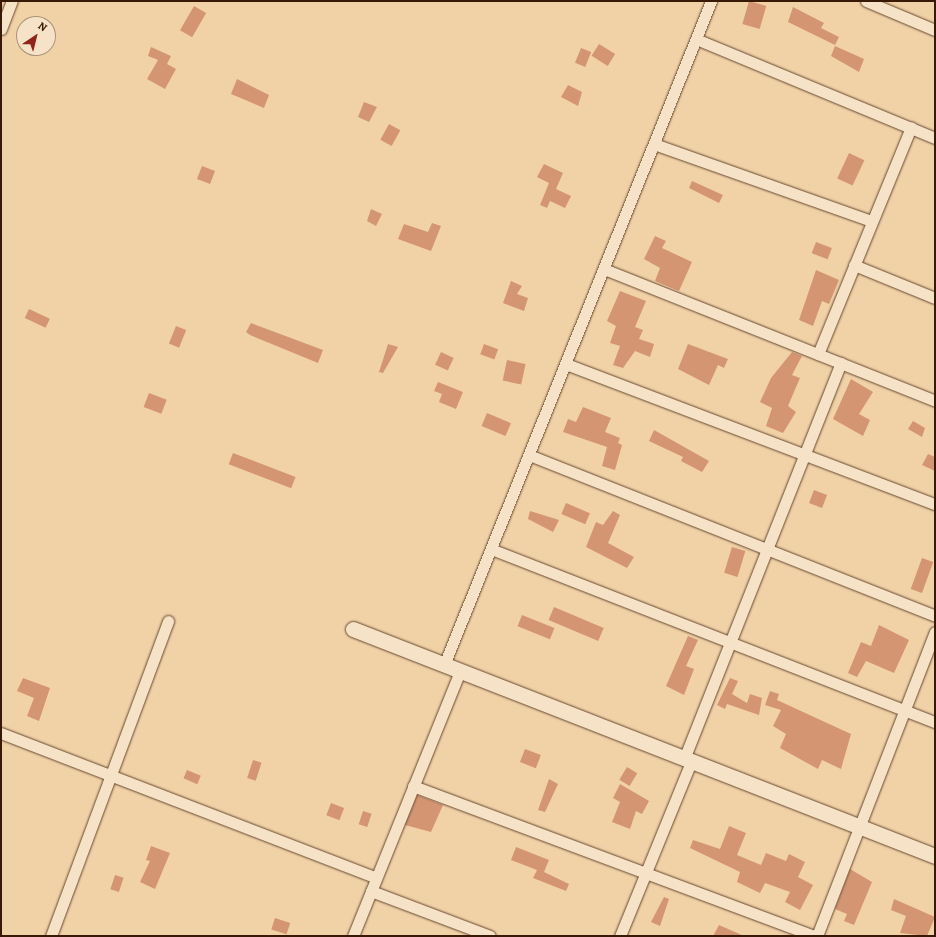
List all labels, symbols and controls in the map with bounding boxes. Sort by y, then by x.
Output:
north arrow [16,16,56,56]
text: N [35,18,50,35]

